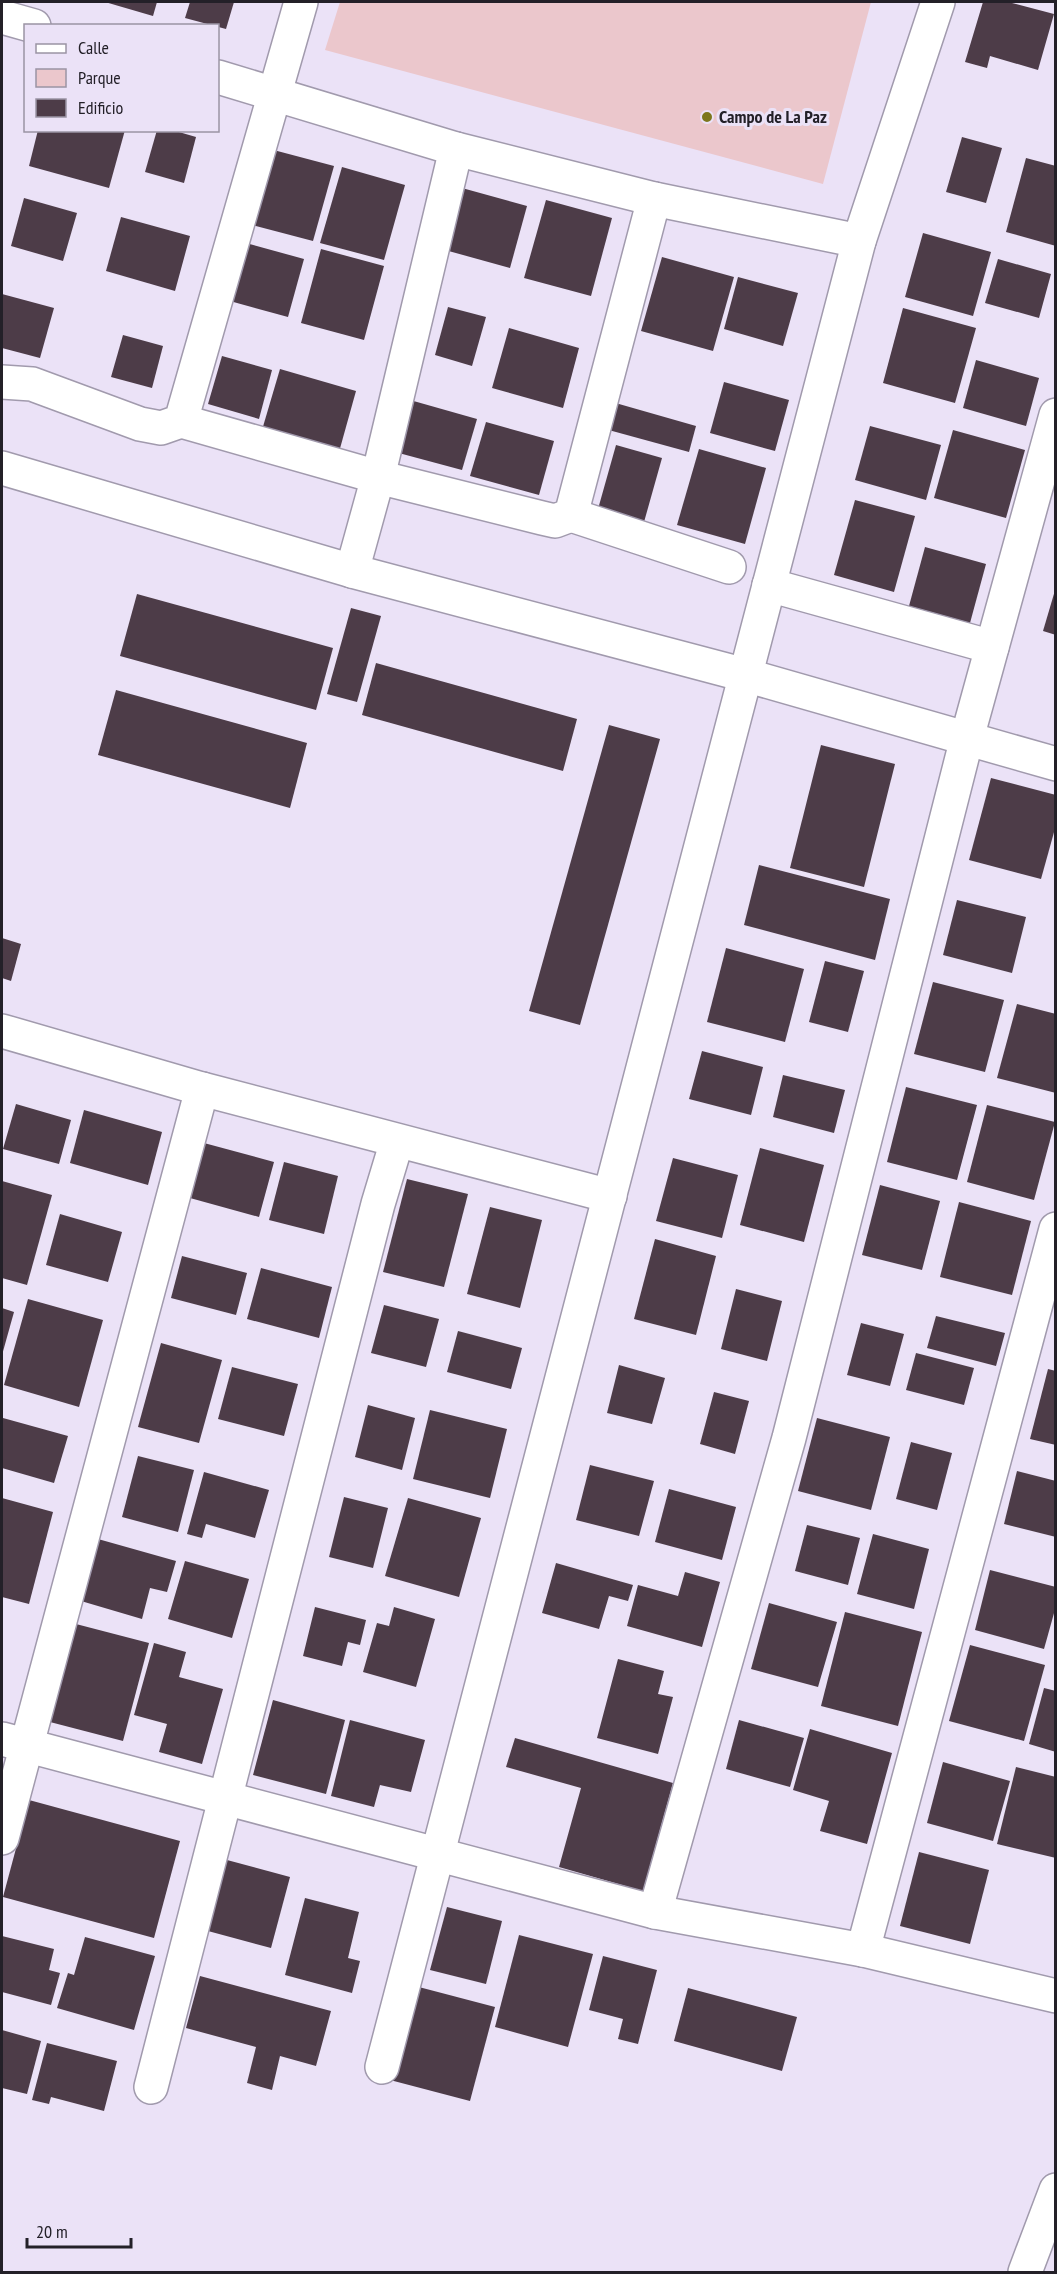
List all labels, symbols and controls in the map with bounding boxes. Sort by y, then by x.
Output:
legend [24,24,219,132]
text: Calle [78,36,109,59]
text: Parque [78,66,121,89]
text: Edificio [78,96,124,119]
place label: Campo de La Paz [719,105,827,128]
marker: Campo de La Paz [700,110,714,124]
scale bar [27,2211,130,2249]
text: 20 m [36,2220,68,2243]

